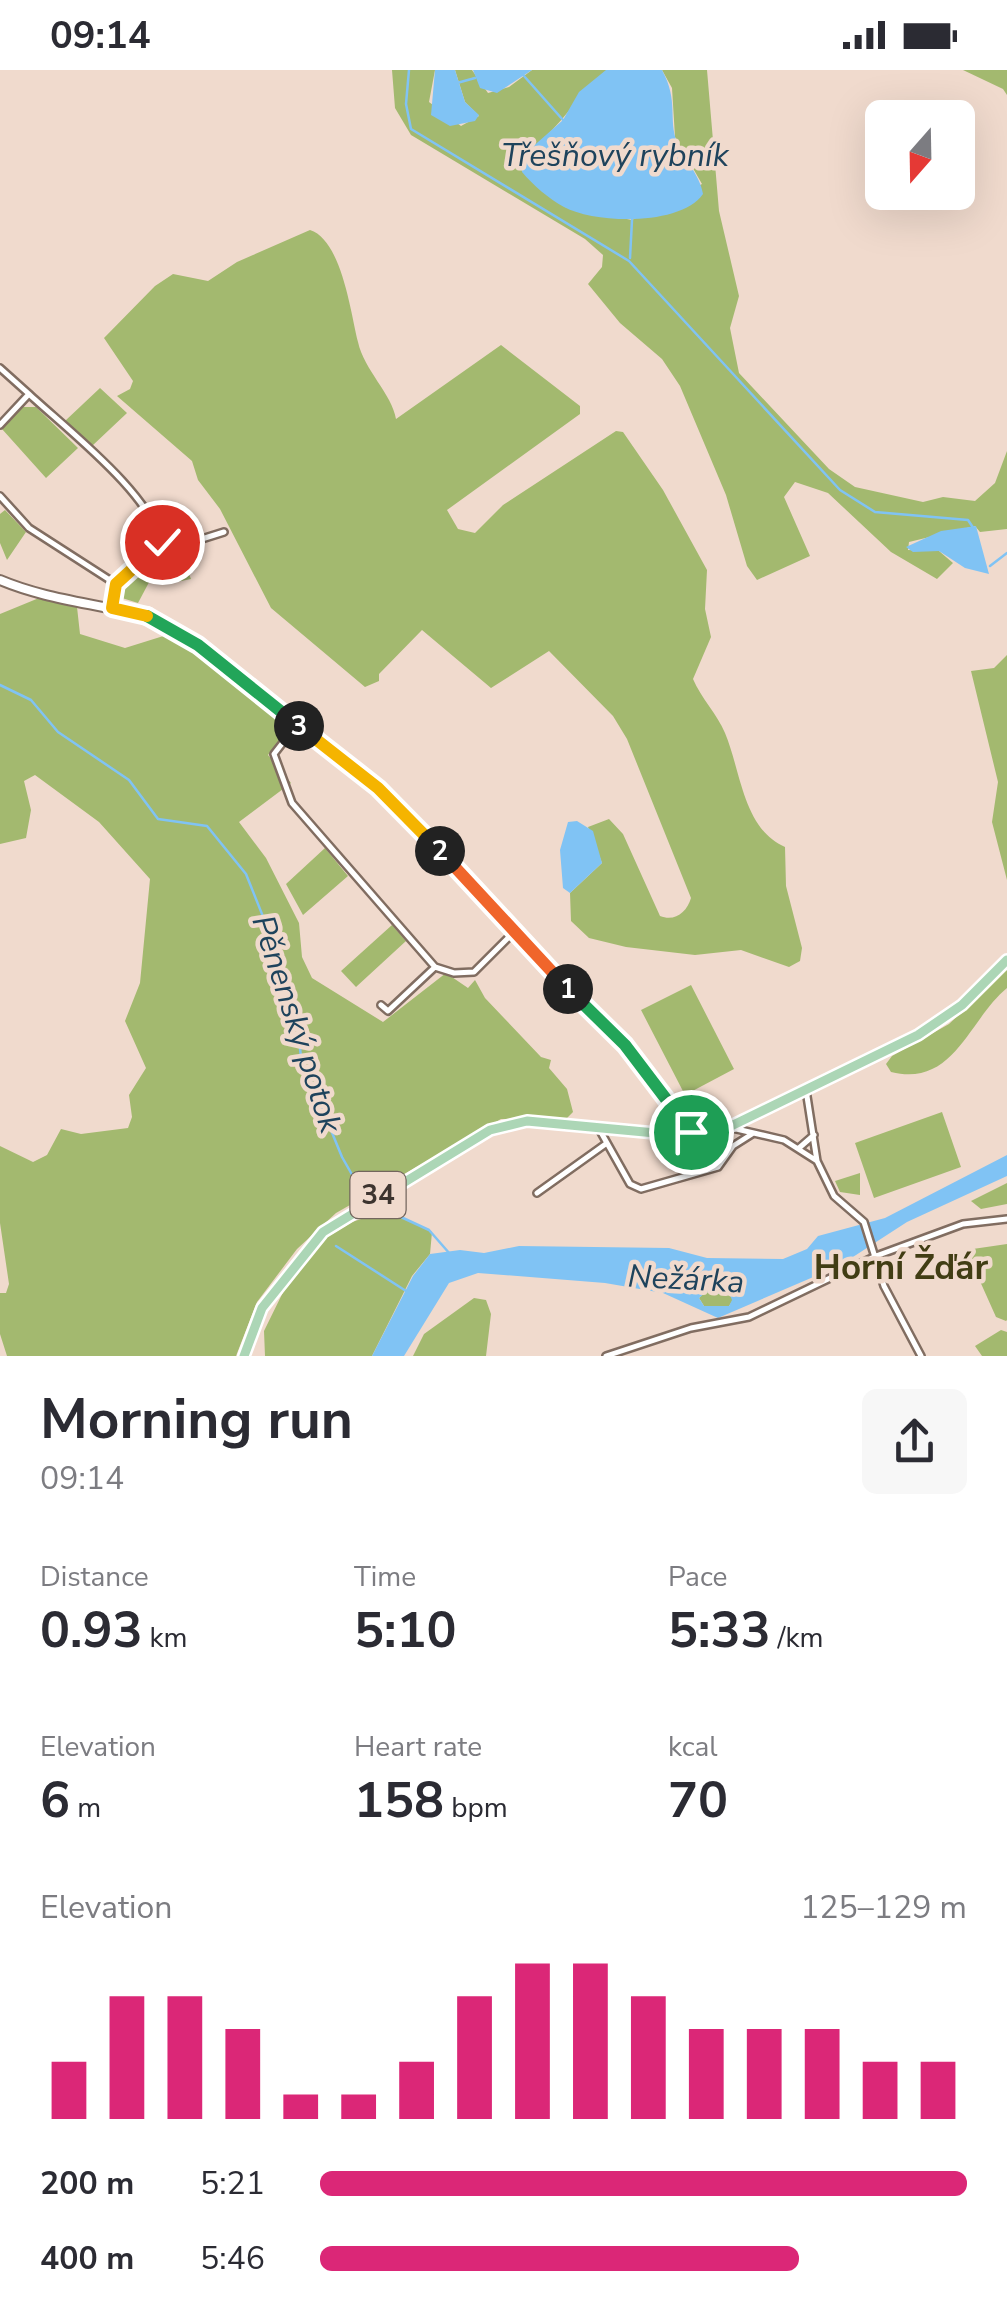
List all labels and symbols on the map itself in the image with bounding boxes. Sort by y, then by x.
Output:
north arrow [865,100,975,210]
water label: Třešňový rybník [501,134,730,177]
pin [120,500,205,585]
pin: 3 [274,701,324,751]
pin: 2 [415,826,465,876]
water label: Pěnenský potok [242,910,353,1139]
pin: 1 [543,964,593,1014]
pin [649,1090,734,1175]
road number: 34 [350,1172,406,1218]
district label: Horní Žďár [814,1244,988,1291]
water label: Nežárka [627,1254,745,1304]

